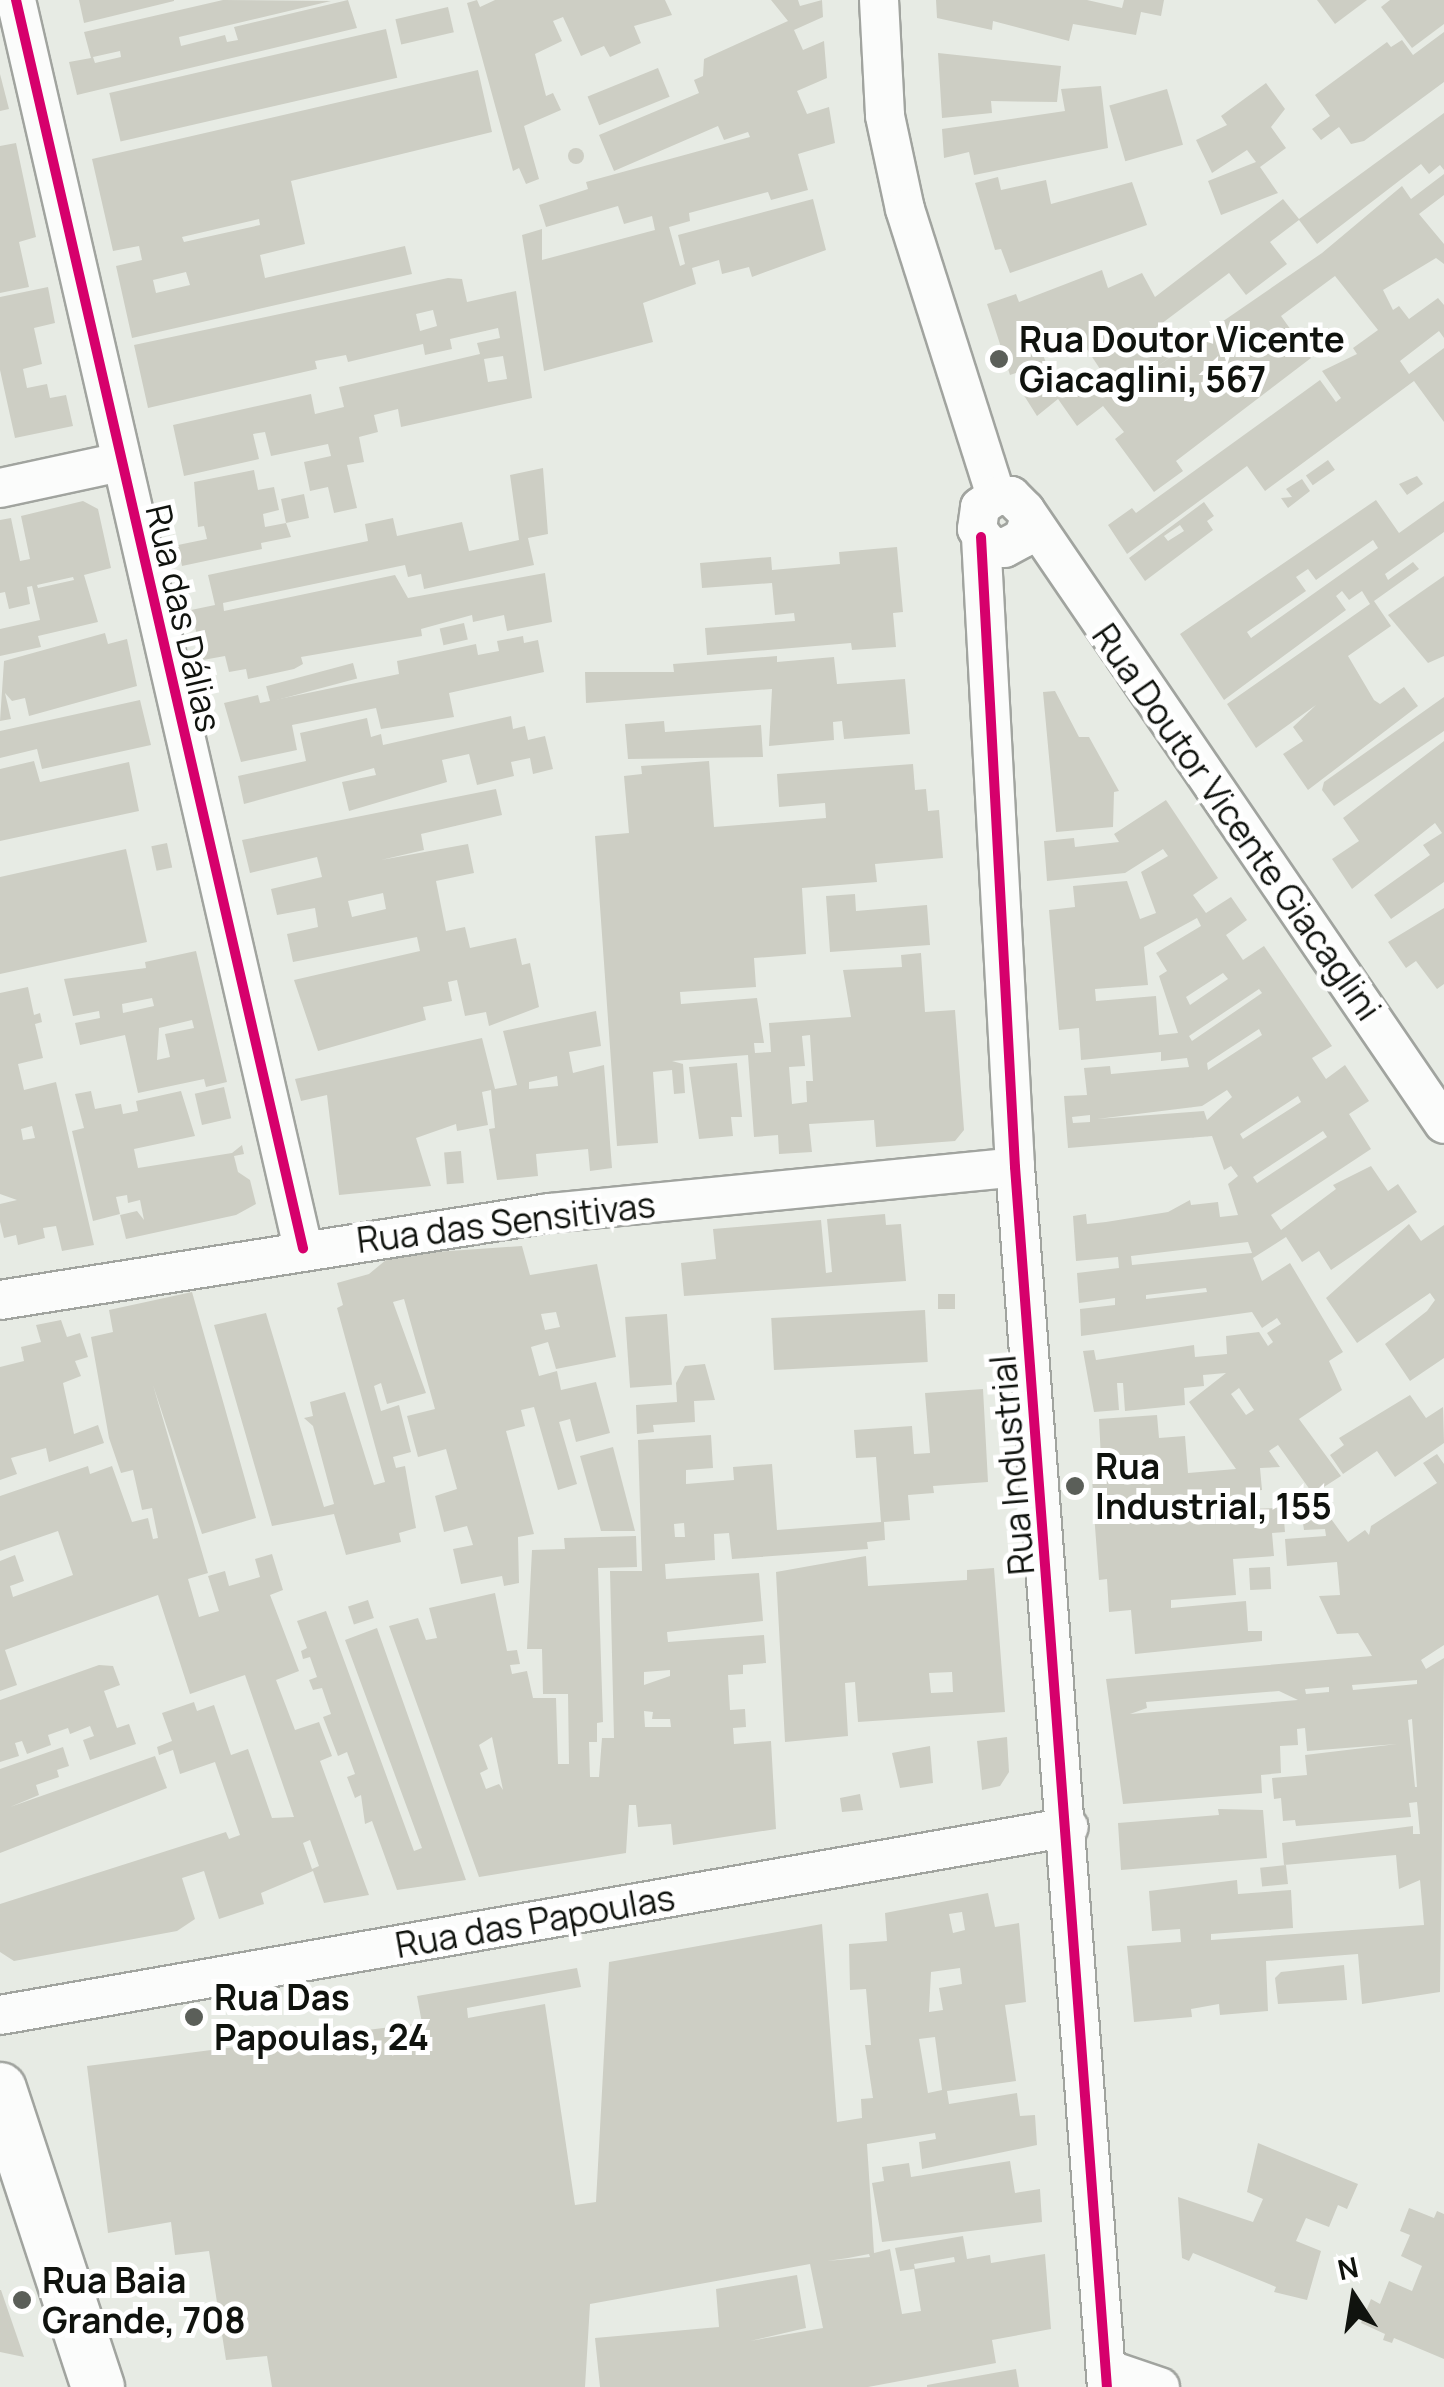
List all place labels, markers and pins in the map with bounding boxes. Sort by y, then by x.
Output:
place label: Rua Doutor Vicente Giacaglini, 567 [1019,318,1345,400]
marker: Rua Doutor Vicente Giacaglini, 567 [988,348,1010,370]
place label: Rua Industrial, 155 [1095,1445,1332,1527]
marker: Rua Industrial, 155 [1064,1475,1086,1497]
place label: Rua Das Papoulas, 24 [214,1976,429,2058]
marker: Rua Das Papoulas, 24 [183,2006,205,2028]
place label: Rua Baia Grande, 708 [42,2259,246,2341]
marker: Rua Baia Grande, 708 [11,2289,33,2311]

